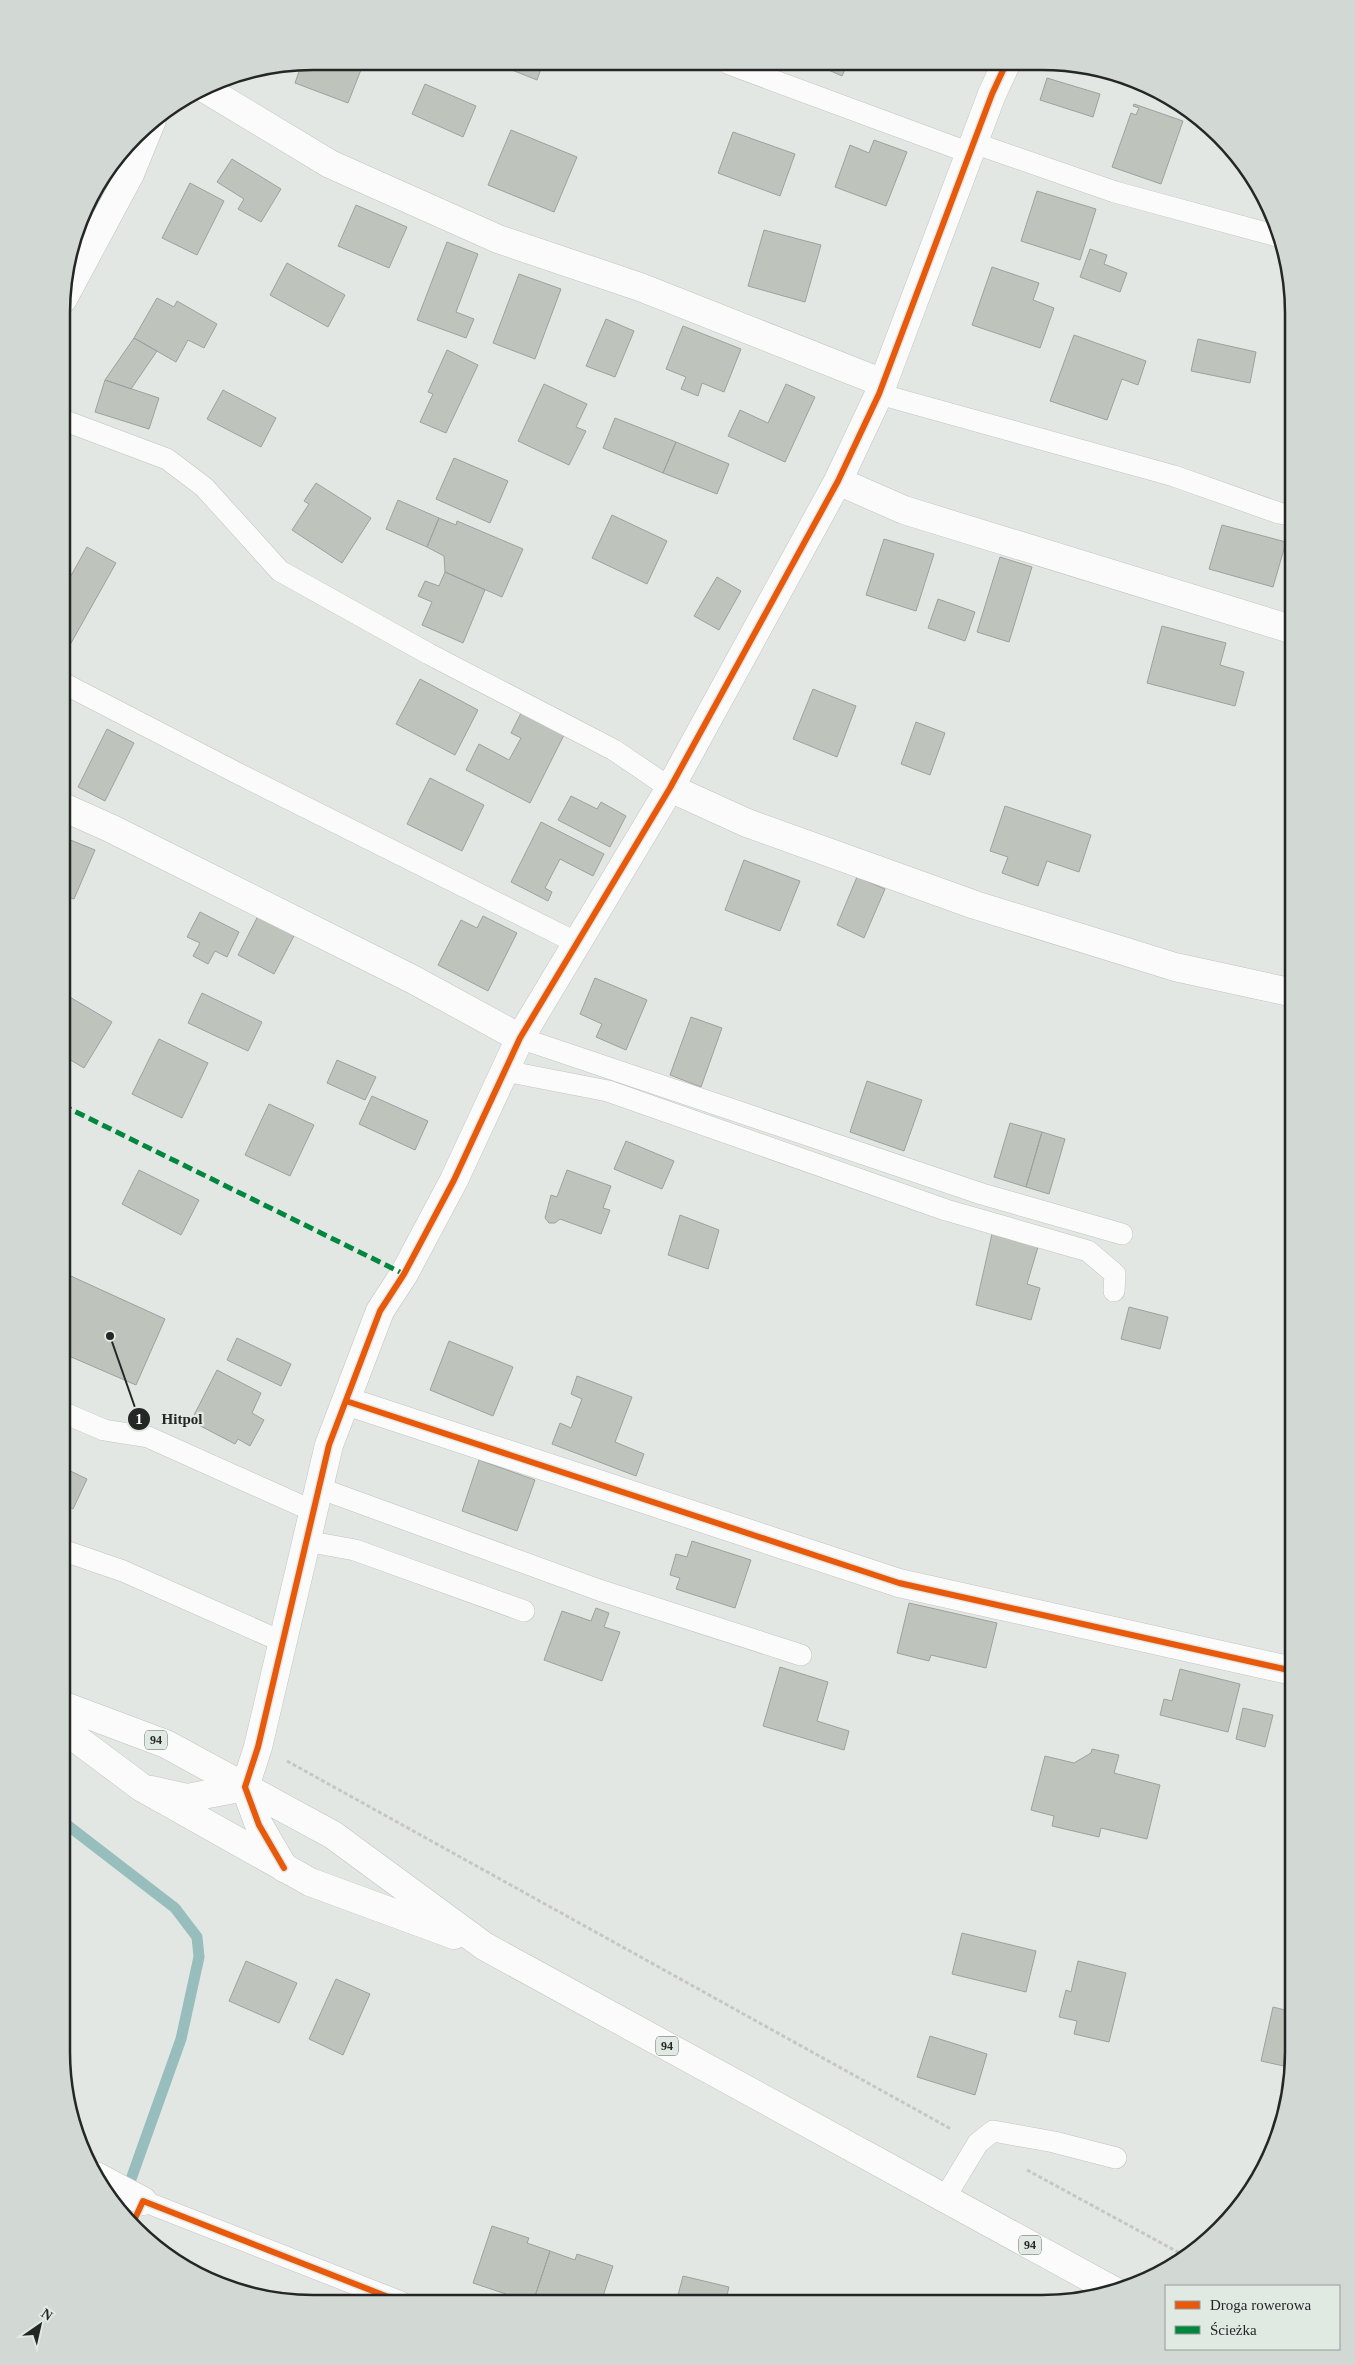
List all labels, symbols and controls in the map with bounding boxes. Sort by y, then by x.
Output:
callout: Hitpol [126,1404,212,1434]
text: 1 [135,1411,143,1427]
text: Hitpol [162,1411,202,1427]
road number: 94 [145,1730,167,1750]
road number: 94 [656,2036,678,2056]
road number: 94 [1019,2236,1041,2254]
legend [1165,2285,1340,2350]
text: Droga rowerowa [1210,2297,1312,2313]
north arrow [15,2300,65,2350]
text: N [39,2306,55,2324]
text: Ścieżka [1210,2322,1257,2338]

